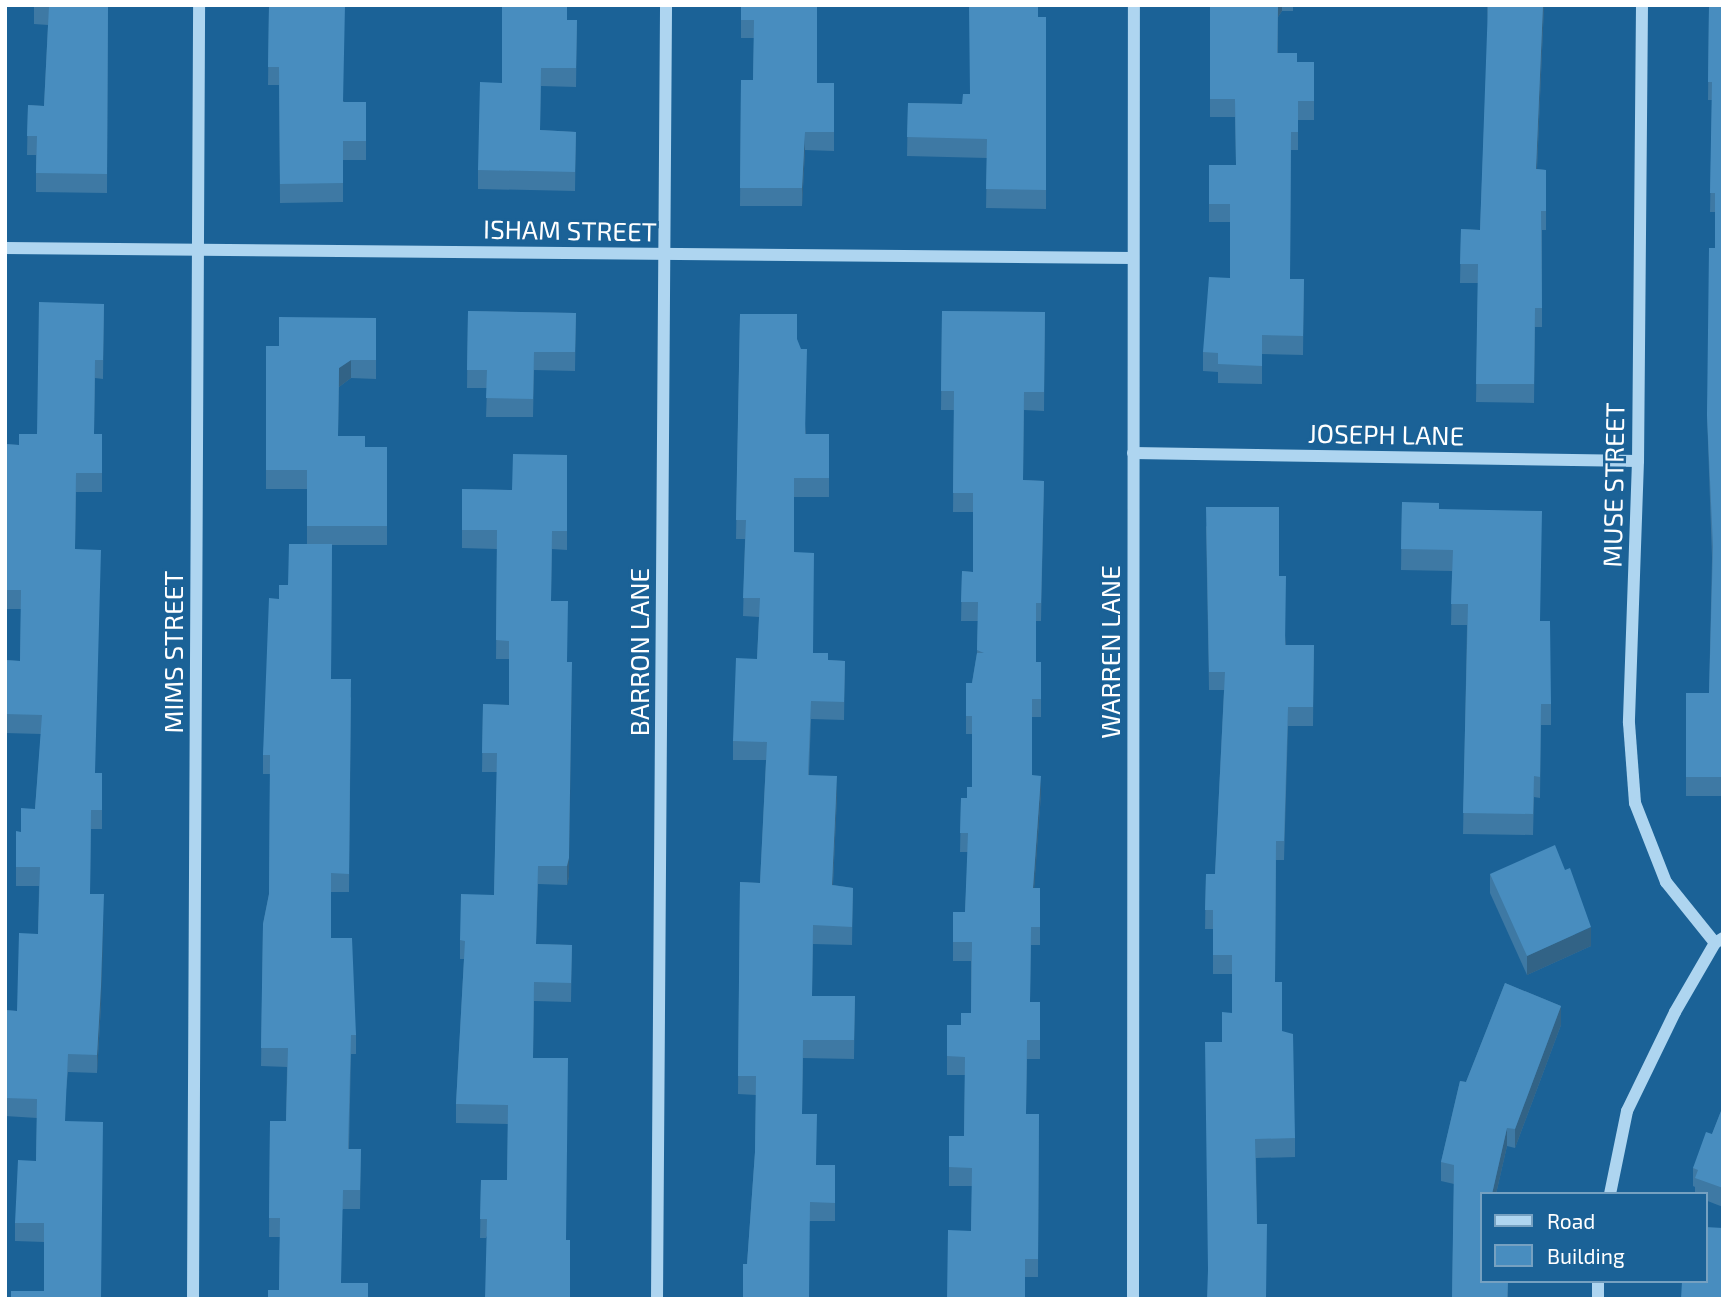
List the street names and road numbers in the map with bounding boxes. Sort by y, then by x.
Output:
street label: ISHAM STREET [483,213,657,247]
street label: MUSE STREET [1596,402,1630,568]
street label: JOSEPH LANE [1308,417,1464,451]
street label: WARREN LANE [1094,565,1126,739]
street label: BARRON LANE [623,568,655,736]
street label: MIMS STREET [157,571,189,733]

